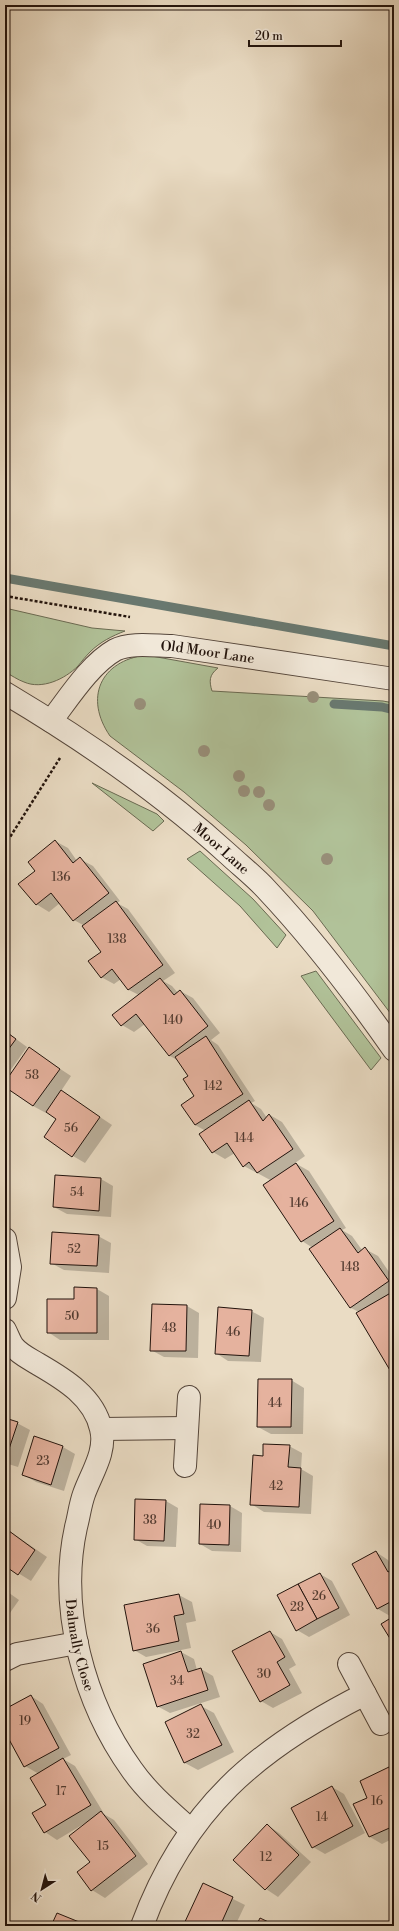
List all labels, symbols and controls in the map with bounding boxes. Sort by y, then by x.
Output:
scale bar [249,22,341,48]
text: 20 m [255,29,283,44]
street label: Old Moor Lane [160,638,256,668]
street label: Moor Lane [189,820,253,879]
house number: 136 [51,870,71,885]
house number: 138 [107,932,127,947]
house number: 140 [163,1013,183,1028]
house number: 58 [25,1068,39,1083]
house number: 142 [204,1079,222,1094]
house number: 56 [64,1121,78,1136]
house number: 144 [234,1131,254,1146]
house number: 54 [70,1185,84,1200]
house number: 146 [289,1196,309,1211]
house number: 52 [67,1242,81,1257]
house number: 148 [340,1260,360,1275]
house number: 50 [65,1309,79,1324]
house number: 48 [162,1321,176,1336]
house number: 46 [226,1325,240,1340]
house number: 44 [268,1396,282,1411]
house number: 23 [36,1454,50,1469]
house number: 42 [269,1479,283,1494]
house number: 38 [143,1513,157,1528]
house number: 40 [206,1518,222,1533]
house number: 26 [312,1589,326,1604]
street label: Dalmally Close [61,1598,98,1694]
house number: 28 [290,1600,304,1615]
house number: 36 [146,1622,160,1637]
house number: 30 [257,1667,271,1682]
house number: 34 [170,1674,184,1689]
house number: 19 [19,1714,31,1729]
house number: 32 [186,1727,200,1742]
house number: 17 [56,1784,66,1799]
house number: 16 [371,1794,383,1809]
house number: 14 [316,1810,328,1825]
house number: 15 [97,1839,109,1854]
house number: 12 [260,1850,272,1865]
north arrow [22,1869,62,1909]
text: N [29,1888,44,1905]

